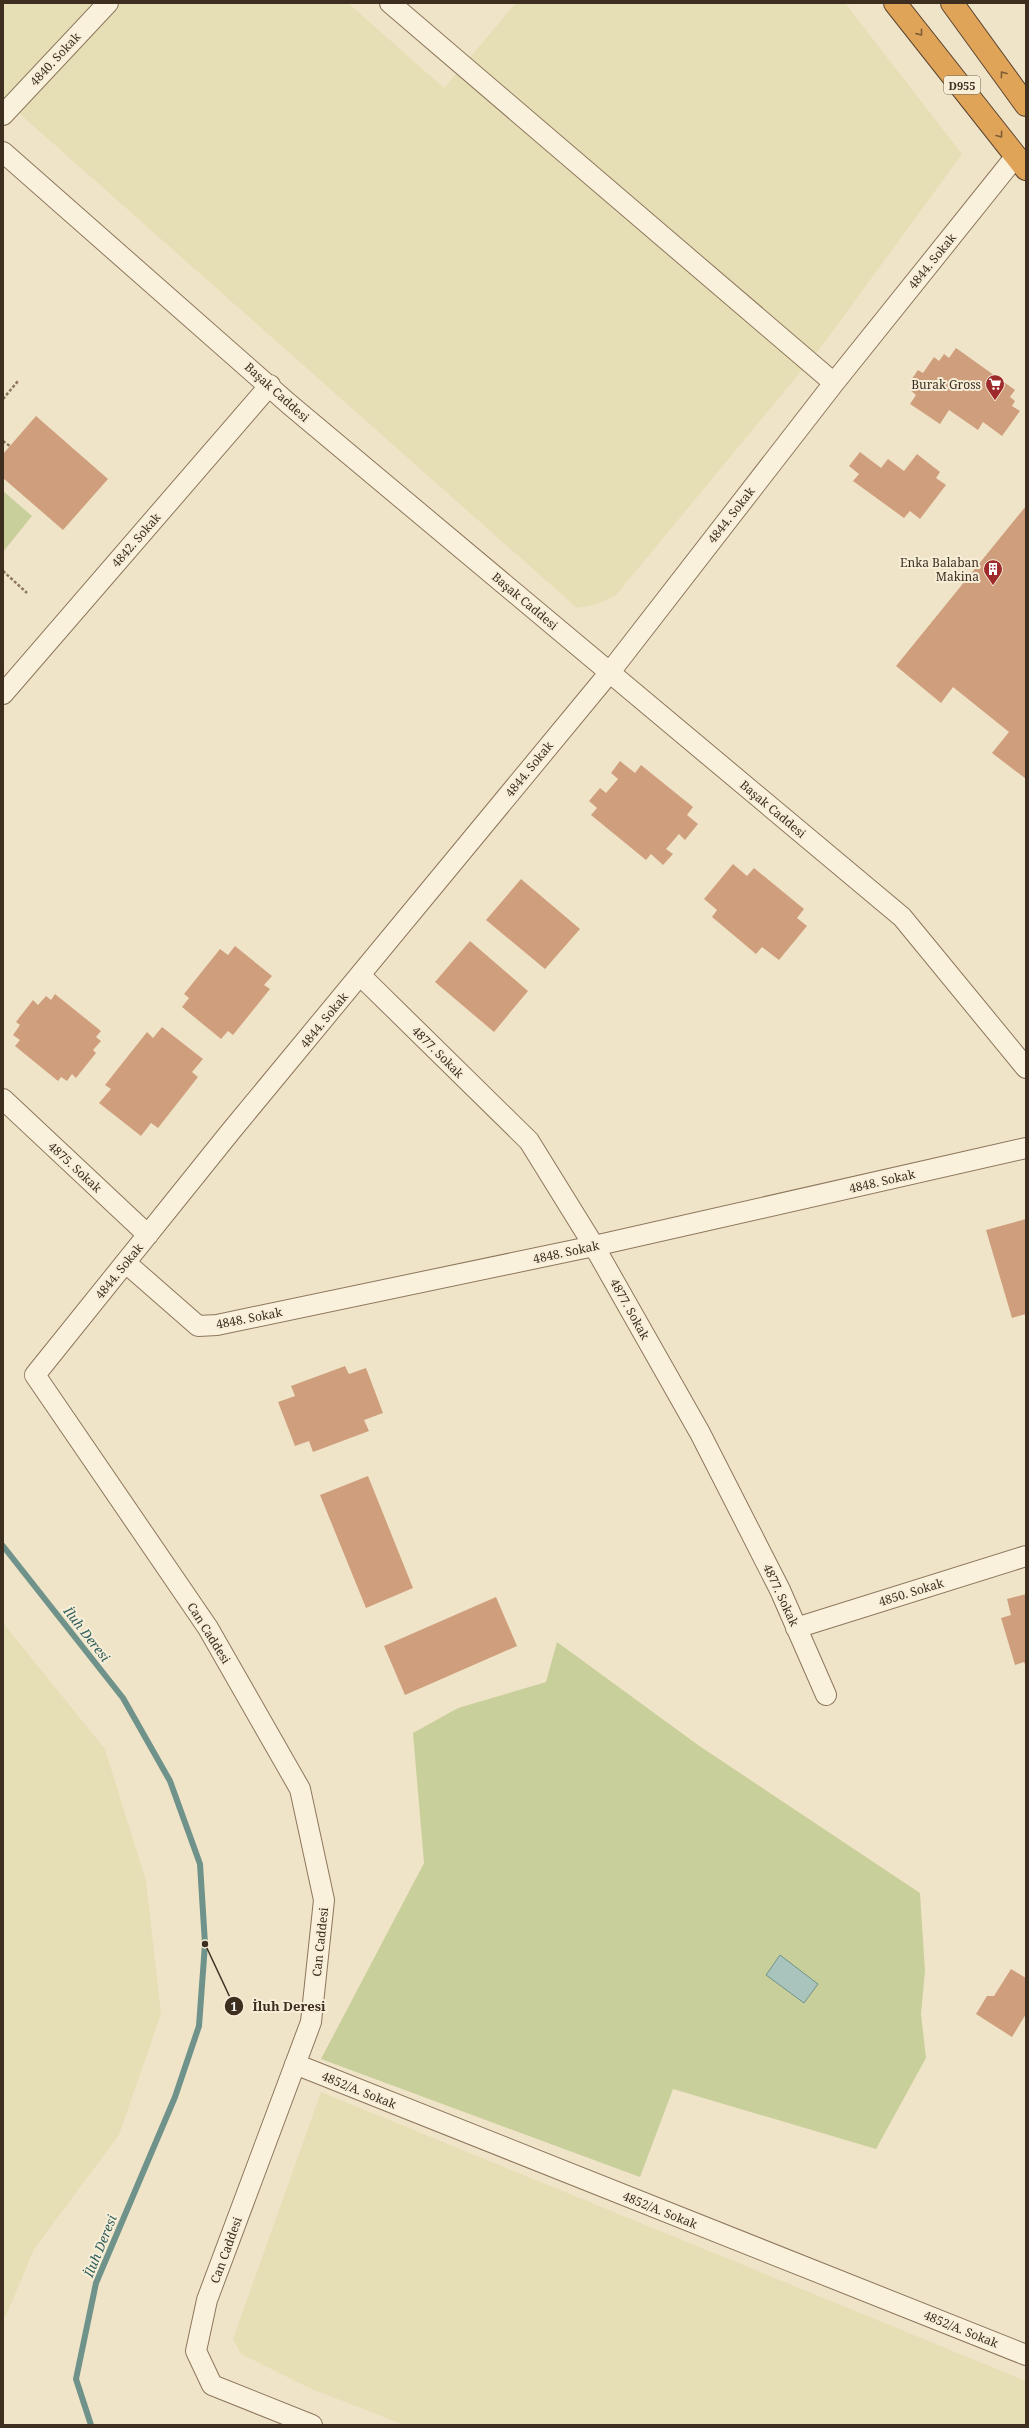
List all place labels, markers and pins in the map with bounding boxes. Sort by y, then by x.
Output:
supermarket icon: Burak Gross [984,373,1006,401]
place label: Burak Gross [911,376,981,393]
place label: Enka Balaban Makina [900,554,979,585]
building icon: Enka Balaban Makina [982,558,1004,586]
callout: İluh Deresi [224,1994,333,2019]

